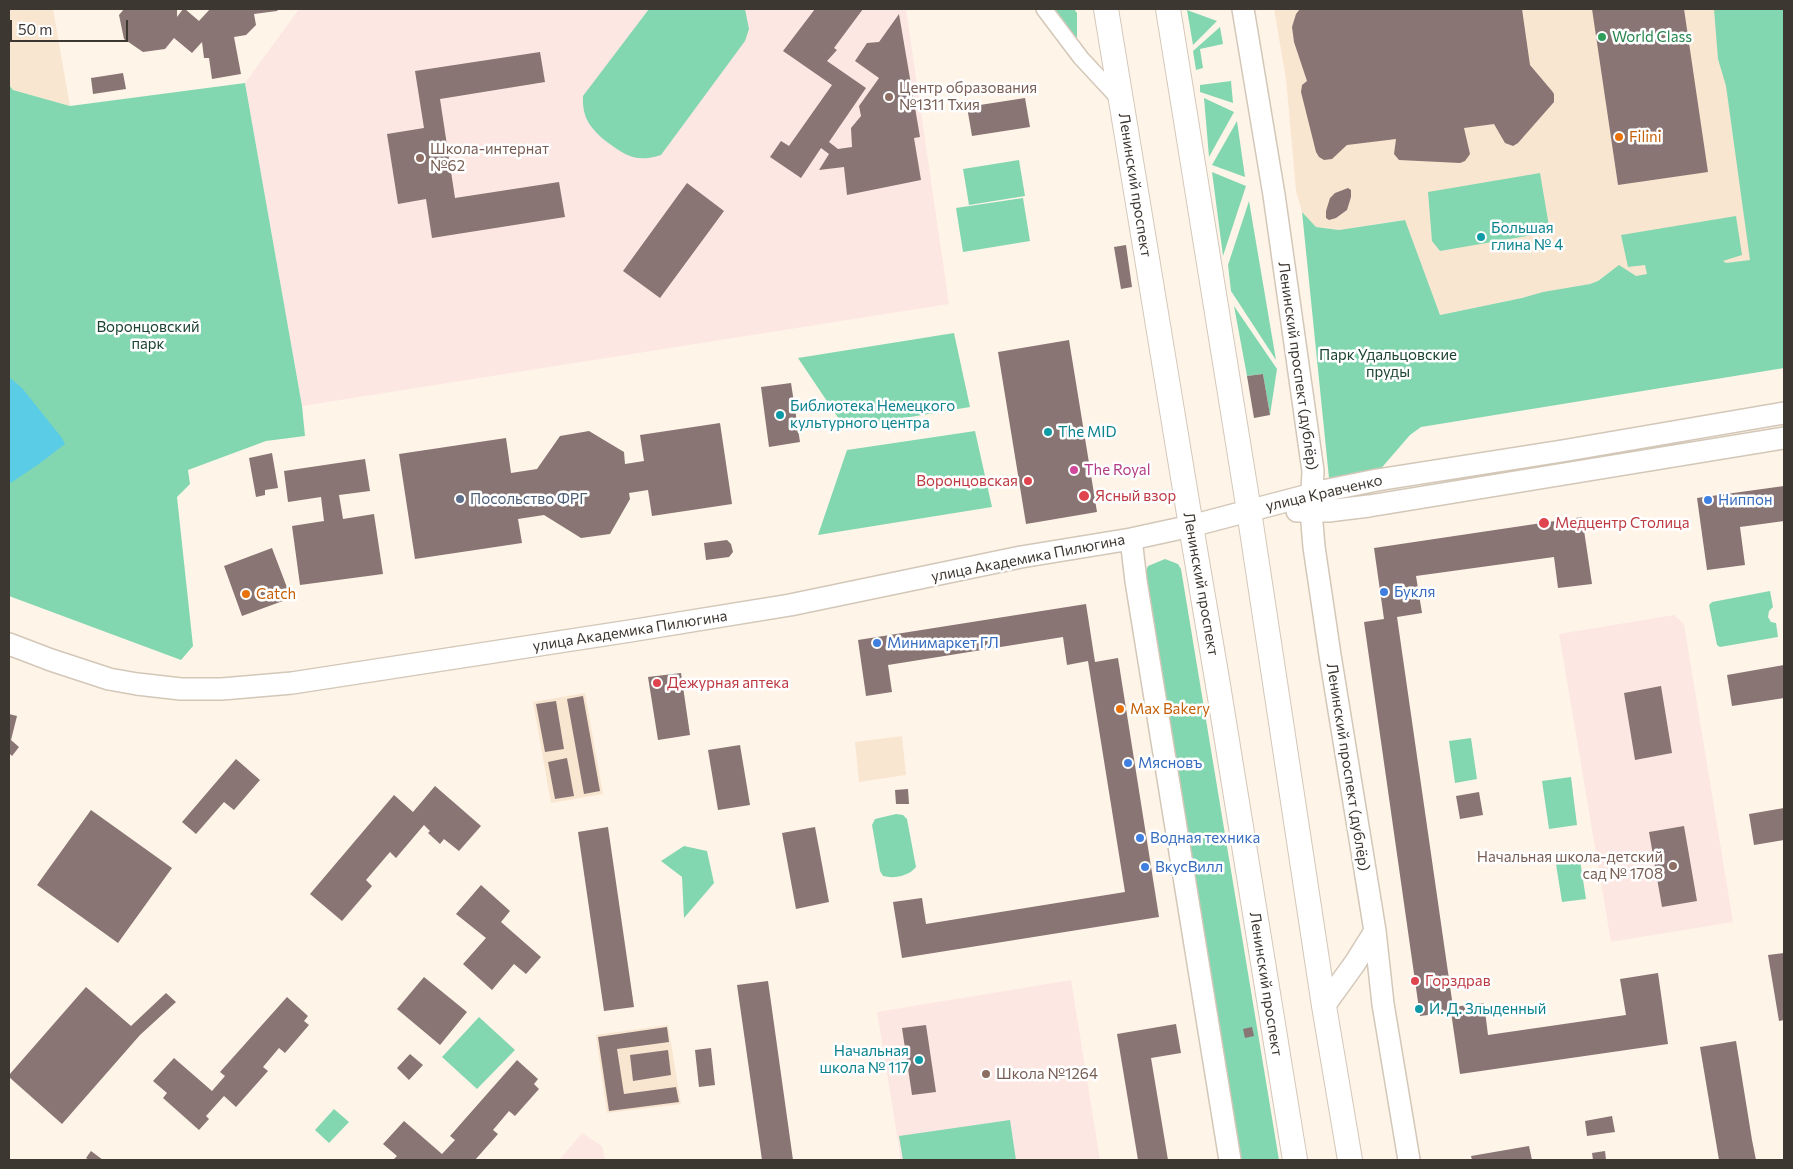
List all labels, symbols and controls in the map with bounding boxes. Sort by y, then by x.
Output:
scale bar [12,10,130,42]
text: 50 m [18,20,52,38]
place label: World Class [1612,28,1692,46]
marker: World Class [1596,31,1608,43]
place label: Центр образования №1311 Тхия [899,79,1037,114]
marker: Центр образования №1311 Тхия [883,91,895,103]
street label: Ленинский проспект [1115,112,1155,258]
place label: Filini [1629,128,1662,146]
marker: Filini [1613,131,1625,143]
place label: Школа-интернат №62 [430,140,549,175]
marker: Школа-интернат №62 [414,152,426,164]
place label: Большая глина № 4 [1491,219,1563,254]
marker: Большая глина № 4 [1475,231,1487,243]
street label: Ленинский проспект (дублёр) [1274,261,1322,471]
park label: Воронцовский парк [96,318,200,353]
park label: Парк Удальцовские пруды [1319,346,1457,381]
place label: Библиотека Немецкого культурного центра [790,397,955,432]
marker: Библиотека Немецкого культурного центра [774,409,786,421]
place label: The MID [1058,423,1117,441]
marker: The MID [1042,426,1054,438]
place label: The Royal [1084,461,1151,479]
marker: The Royal [1068,464,1080,476]
street label: улица Кравченко [1264,471,1384,515]
place label: Воронцовская [916,472,1018,490]
marker: Воронцовская [1022,475,1034,487]
place label: Ясный взор [1095,487,1176,505]
marker: Ясный взор [1077,489,1091,503]
place label: Посольство ФРГ [470,490,588,508]
place label: Ниппон [1718,491,1772,509]
marker: Посольство ФРГ [454,493,466,505]
marker: Ниппон [1702,494,1714,506]
street label: Ленинский проспект [1179,511,1223,657]
place label: Медцентр Столица [1555,514,1690,532]
marker: Медцентр Столица [1537,516,1551,530]
street label: улица Академика Пилюгина [930,530,1126,586]
place label: Букля [1394,583,1435,601]
place label: Catch [256,585,296,603]
marker: Букля [1378,586,1390,598]
marker: Catch [240,588,252,600]
street label: улица Академика Пилюгина [531,607,729,655]
place label: Минимаркет ГЛ [887,634,999,652]
marker: Минимаркет ГЛ [871,637,883,649]
street label: Ленинский проспект (дублёр) [1323,662,1373,872]
place label: Дежурная аптека [667,674,789,692]
marker: Дежурная аптека [651,677,663,689]
place label: Max Bakery [1130,700,1210,718]
marker: Max Bakery [1114,703,1126,715]
place label: Мясновъ [1138,754,1202,772]
marker: Мясновъ [1122,757,1134,769]
place label: Водная техника [1150,829,1260,847]
marker: Водная техника [1134,832,1146,844]
place label: Начальная школа-детский сад № 1708 [1477,848,1663,883]
place label: ВкусВилл [1155,858,1223,876]
marker: Начальная школа-детский сад № 1708 [1667,860,1679,872]
marker: ВкусВилл [1139,861,1151,873]
street label: Ленинский проспект [1246,911,1286,1057]
place label: Горздрав [1425,972,1491,990]
marker: Горздрав [1409,975,1421,987]
place label: И. Д. Злыденный [1429,1000,1546,1018]
marker: И. Д. Злыденный [1413,1003,1425,1015]
place label: Начальная школа № 117 [819,1042,909,1077]
marker: Начальная школа № 117 [913,1054,925,1066]
place label: Школа №1264 [996,1065,1098,1083]
marker: Школа №1264 [980,1068,992,1080]

